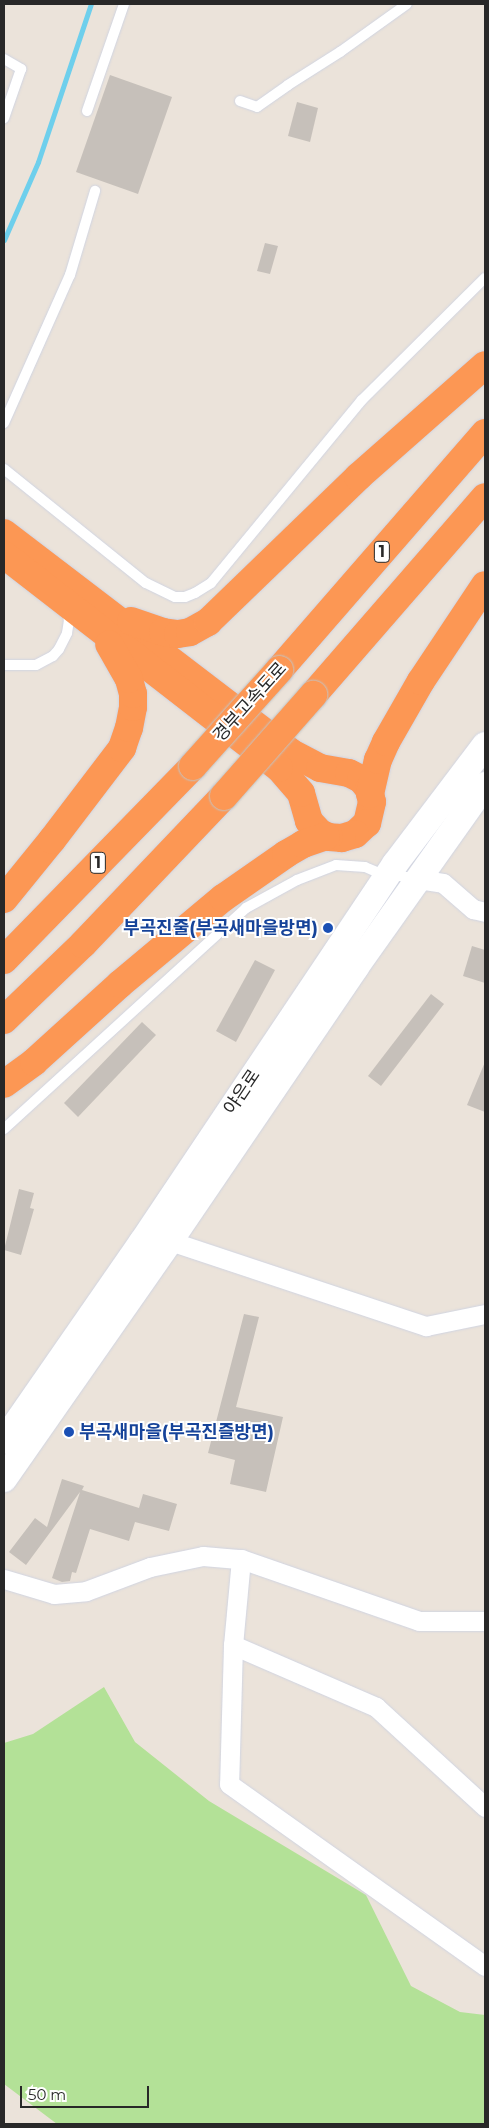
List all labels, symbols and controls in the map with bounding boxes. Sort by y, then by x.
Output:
road number: 1 [373,538,391,566]
street label: 경부고속도로 [209,658,291,746]
road number: 1 [89,850,107,876]
place label: 부곡진줄(부곡새마을방면) [123,917,318,939]
marker: 부곡진줄(부곡새마을방면) [322,922,334,934]
street label: 야은로 [219,1065,265,1119]
place label: 부곡새마을(부곡진즐방면) [79,1421,274,1443]
marker: 부곡새마을(부곡진즐방면) [63,1426,75,1438]
scale bar [22,2076,151,2108]
text: 50 m [28,2085,66,2104]

